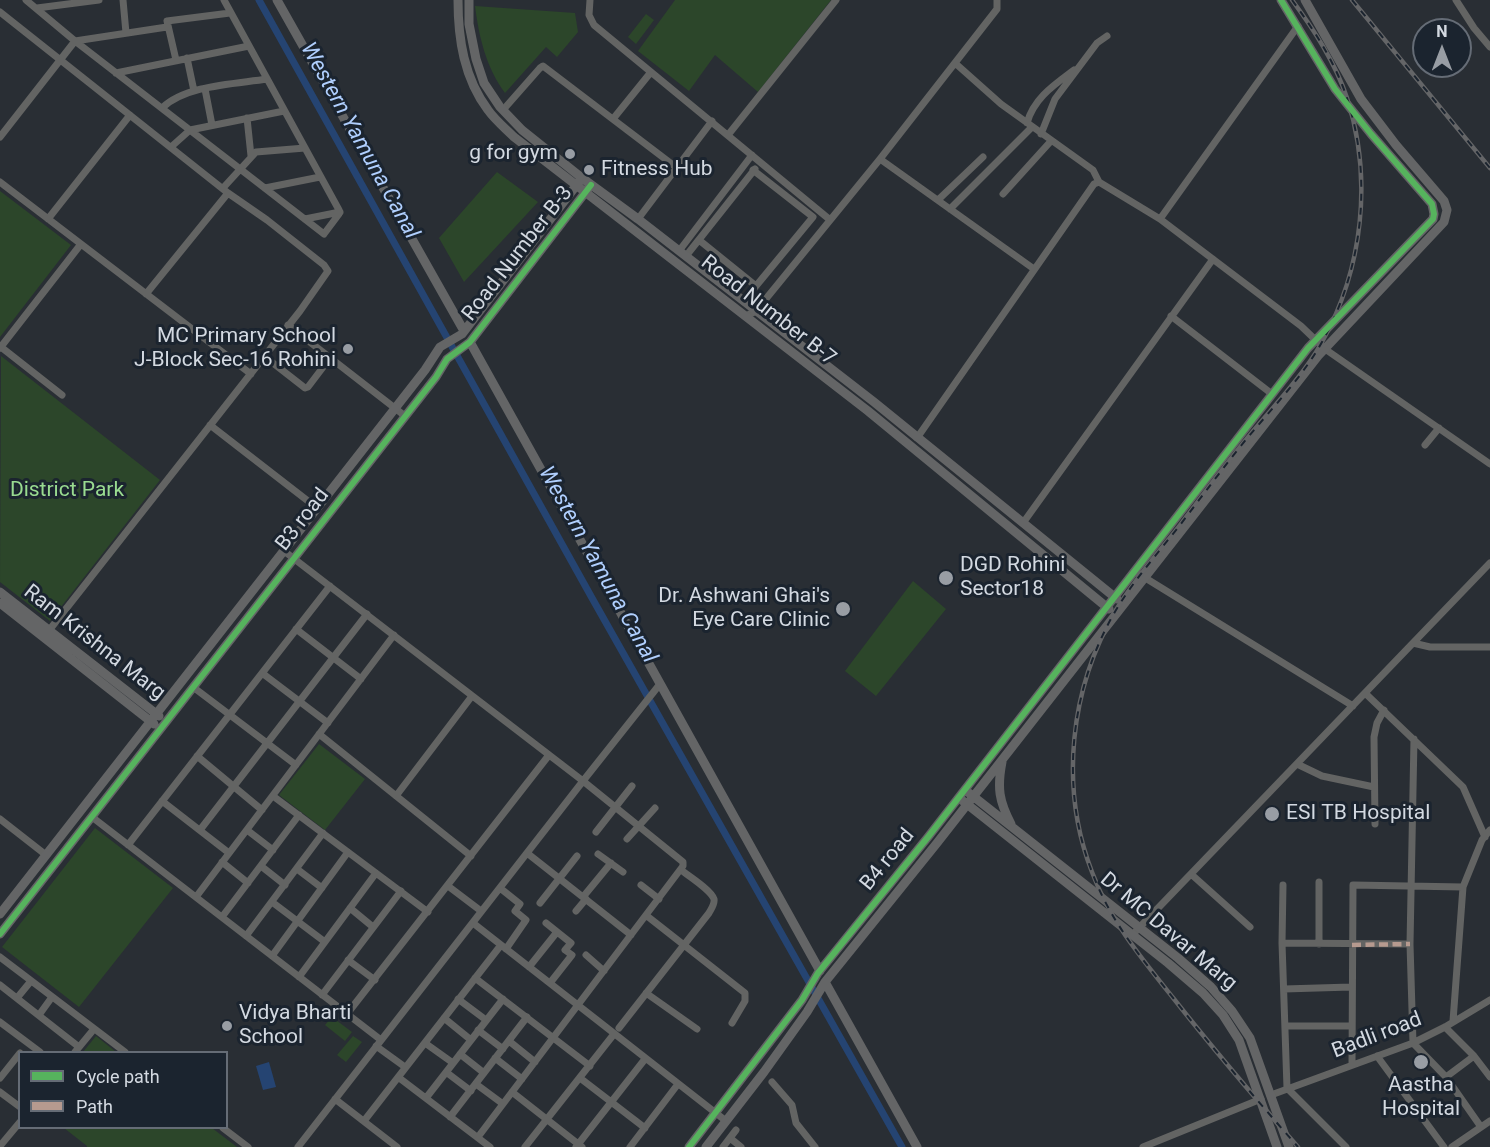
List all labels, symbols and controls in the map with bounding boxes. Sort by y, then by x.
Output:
north arrow [1412,18,1472,78]
text: N [1436,22,1448,41]
water label: Western Yamuna Canal [294,38,424,244]
place label: g for gym [469,141,558,167]
marker: g for gym [563,147,577,161]
place label: Fitness Hub [601,157,713,183]
marker: Fitness Hub [582,163,596,177]
street label: Road Number B-3 [457,182,579,326]
street label: Road Number B-7 [696,250,840,372]
place label: MC Primary School J-Block Sec-16 Rohini [134,324,336,374]
marker: MC Primary School J-Block Sec-16 Rohini [341,342,355,356]
water label: Western Yamuna Canal [532,462,662,668]
park label: District Park [10,478,124,504]
street label: B3 road [271,484,335,556]
place label: DGD Rohini Sector18 [960,553,1065,603]
marker: DGD Rohini Sector18 [937,569,955,587]
street label: Ram Krishna Marg [18,580,170,706]
place label: Dr. Ashwani Ghai's Eye Care Clinic [658,584,830,634]
marker: Dr. Ashwani Ghai's Eye Care Clinic [834,600,852,618]
place label: ESI TB Hospital [1286,801,1430,827]
marker: ESI TB Hospital [1263,805,1281,823]
street label: B4 road [855,824,921,896]
street label: Dr MC Davar Marg [1095,868,1241,996]
place label: Vidya Bharti School [239,1001,351,1051]
street label: Badli road [1329,1007,1425,1065]
marker: Vidya Bharti School [220,1019,234,1033]
legend [18,1051,228,1129]
marker: Aastha Hospital [1412,1053,1430,1071]
text: Cycle path [76,1066,160,1087]
place label: Aastha Hospital [1382,1073,1460,1123]
text: Path [76,1096,113,1117]

